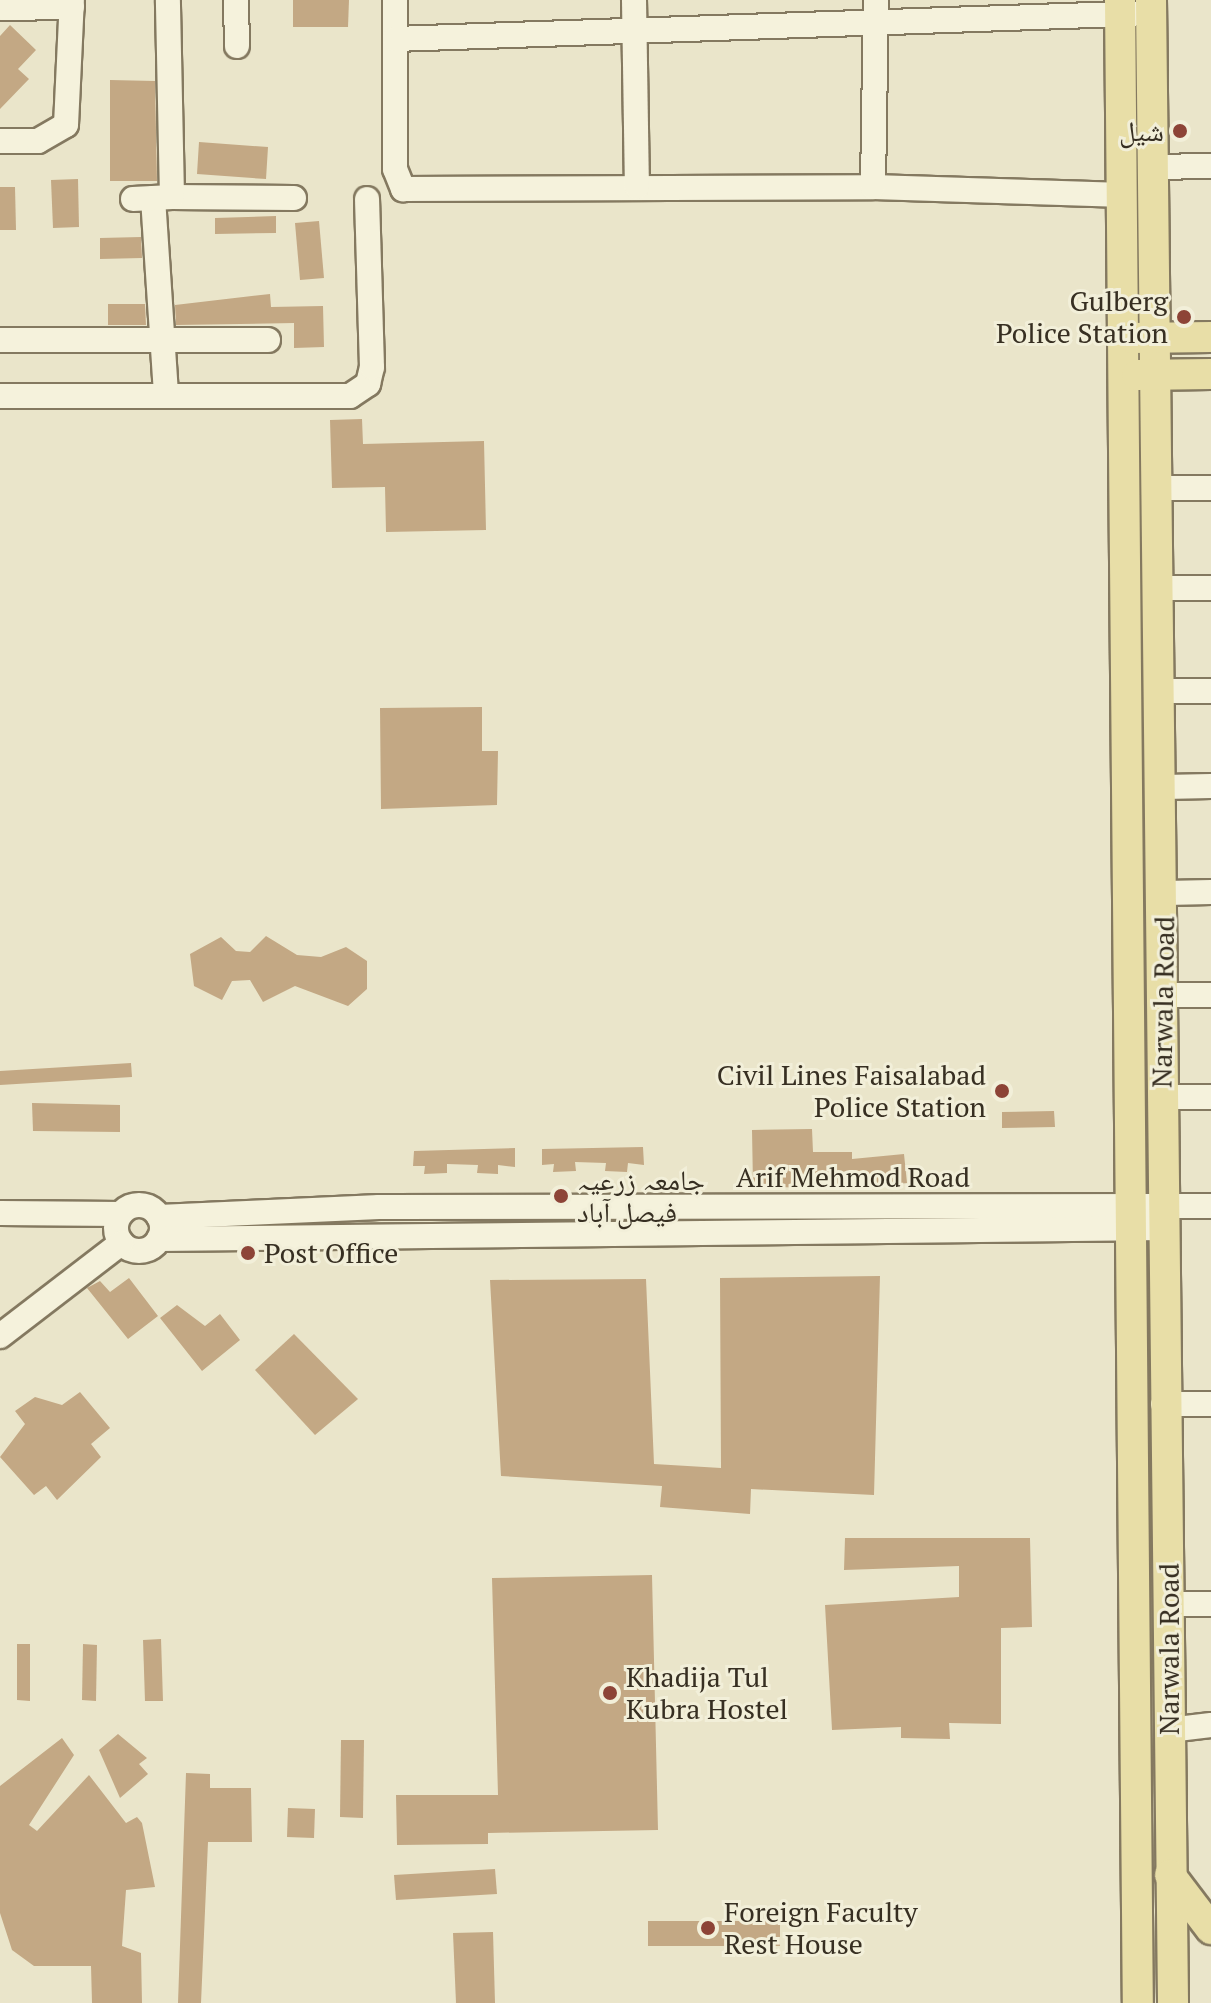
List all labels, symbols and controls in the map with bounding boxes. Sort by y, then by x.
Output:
place label: شیل [1119,114,1164,148]
marker: شیل [1171,122,1189,140]
place label: Gulberg Police Station [996,284,1168,350]
marker: Gulberg Police Station [1175,308,1193,326]
street label: Narwala Road [1145,916,1181,1088]
place label: Civil Lines Faisalabad Police Station [717,1058,986,1124]
marker: Civil Lines Faisalabad Police Station [993,1082,1011,1100]
street label: Arif Mehmod Road [736,1160,970,1194]
place label: جامعہ زرعیہ فیصل آباد [577,1163,705,1229]
marker: جامعہ زرعیہ فیصل آباد [552,1187,570,1205]
place label: Post Office [264,1236,398,1270]
marker: Post Office [239,1244,257,1262]
street label: Narwala Road [1152,1563,1186,1735]
place label: Khadija Tul Kubra Hostel [626,1660,788,1726]
marker: Khadija Tul Kubra Hostel [601,1684,619,1702]
place label: Foreign Faculty Rest House [724,1895,918,1961]
marker: Foreign Faculty Rest House [699,1919,717,1937]

